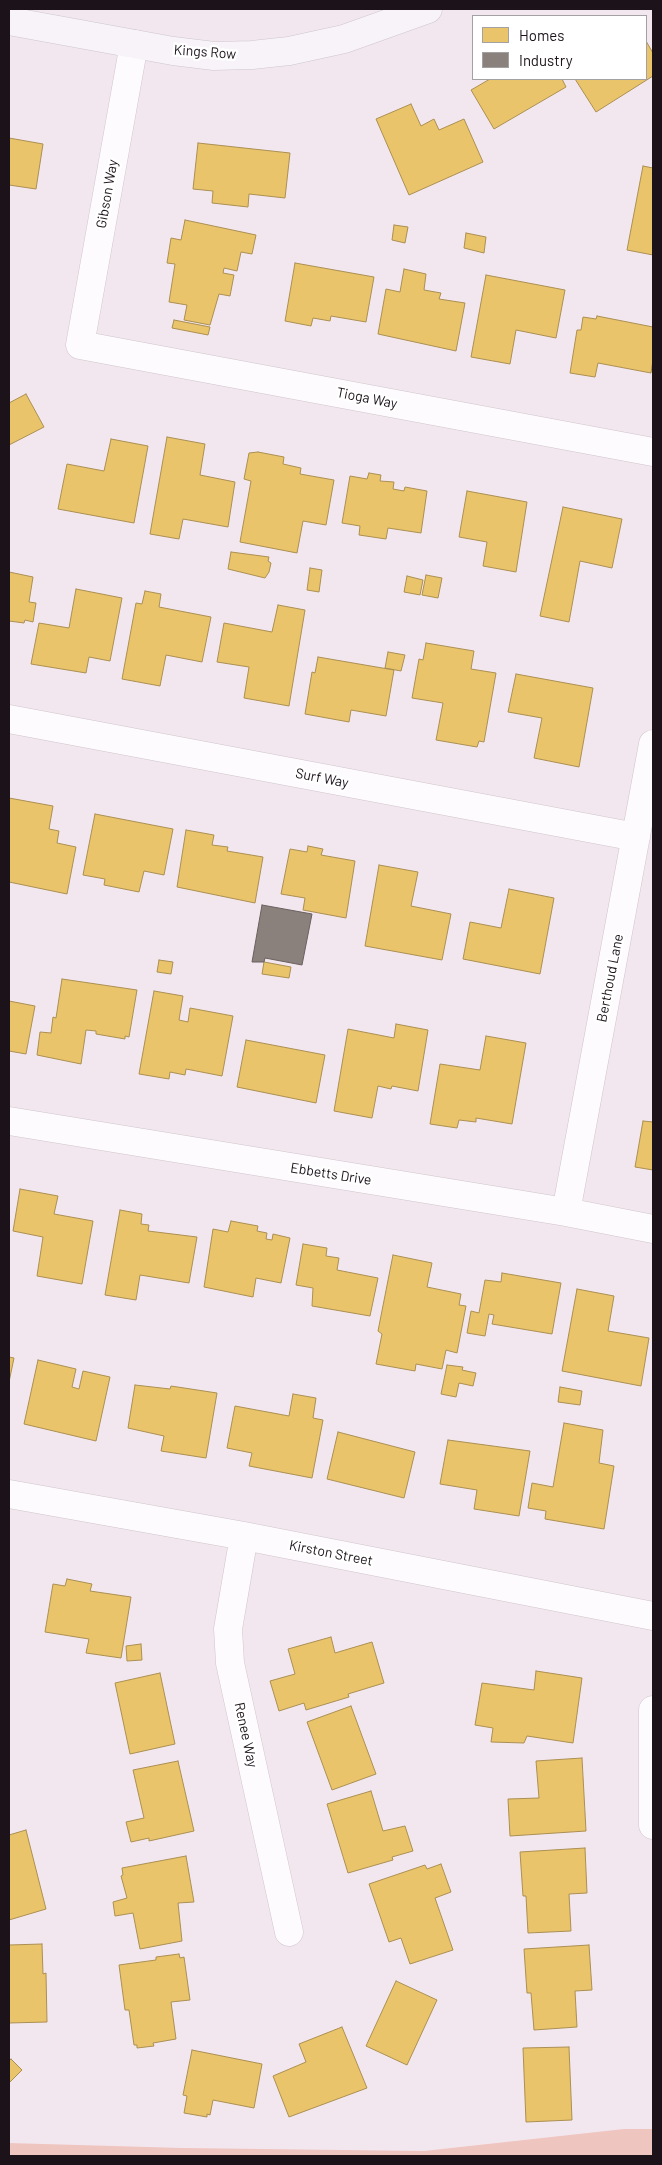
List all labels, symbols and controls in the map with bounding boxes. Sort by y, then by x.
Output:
legend [472,15,647,80]
text: Homes [519,26,564,44]
street label: Kings Row [173,41,237,63]
text: Industry [519,51,573,69]
street label: Gibson Way [93,158,121,230]
street label: Tioga Way [335,384,399,412]
street label: Surf Way [294,765,350,791]
street label: Berthoud Lane [593,932,627,1024]
street label: Ebbetts Drive [289,1159,373,1189]
street label: Kirston Street [288,1537,374,1569]
street label: Renee Way [231,1701,261,1769]

